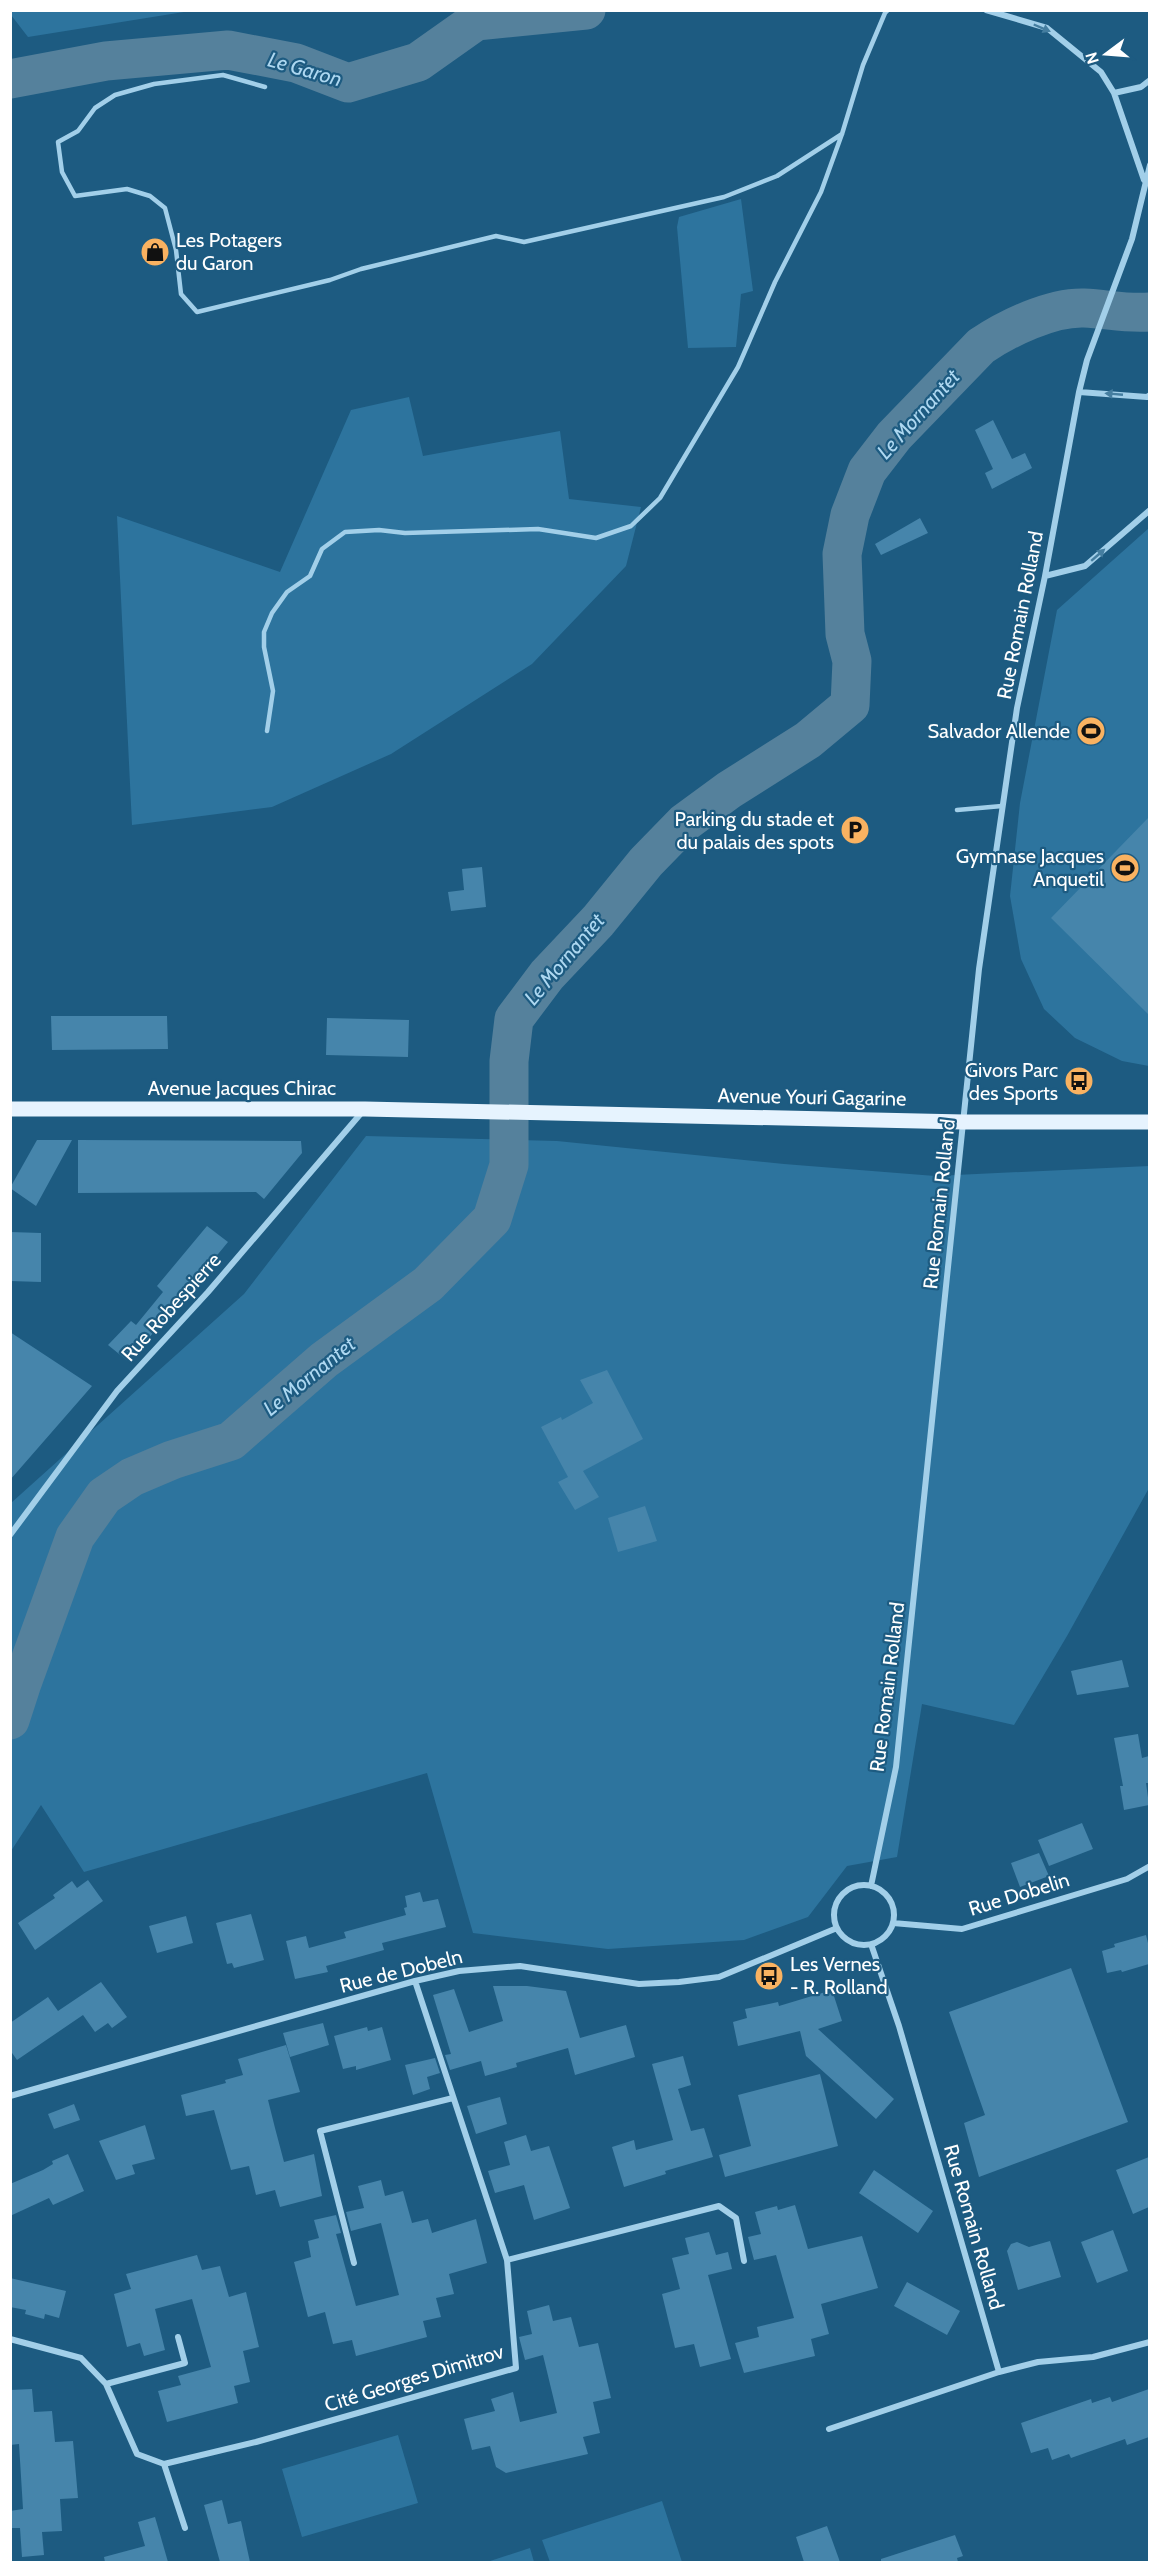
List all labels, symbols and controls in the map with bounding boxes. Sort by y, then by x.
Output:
one-way arrow [1033,23,1051,33]
north arrow [1076,24,1136,84]
water label: Le Garon [265,47,345,91]
text: N [1081,50,1103,66]
place label: Les Potagers du Garon [176,228,282,275]
shop icon: Les Potagers du Garon [139,236,171,268]
water label: Le Mornantet [871,364,965,464]
one-way arrow [1105,390,1124,399]
street label: Rue Romain Rolland [992,529,1048,701]
one-way arrow [1090,549,1105,562]
sports icon: Salvador Allende [1075,715,1107,747]
place label: Salvador Allende [928,719,1070,743]
place label: Parking du stade et du palais des spots [675,807,834,854]
parking icon: Parking du stade et du palais des spots [839,814,871,846]
place label: Gymnase Jacques Anquetil [956,844,1104,891]
sports icon: Gymnase Jacques Anquetil [1109,852,1141,884]
water label: Le Mornantet [519,908,610,1010]
place label: Givors Parc des Sports [965,1058,1058,1105]
bus stop icon: Givors Parc des Sports [1063,1065,1095,1097]
street label: Avenue Jacques Chirac [148,1076,336,1100]
street label: Avenue Youri Gagarine [717,1083,907,1111]
street label: Rue Romain Rolland [918,1118,960,1290]
street label: Rue Robespierre [116,1248,226,1366]
water label: Le Mornantet [258,1331,361,1421]
street label: Rue Romain Rolland [865,1601,909,1773]
street label: Rue Dobelin [966,1867,1072,1921]
street label: Rue de Dobeln [337,1944,465,1998]
place label: Les Vernes - R. Rolland [790,1952,888,1999]
bus stop icon: Les Vernes - R. Rolland [753,1960,785,1992]
street label: Rue Romain Rolland [939,2142,1009,2312]
street label: Cité Georges Dimitrov [321,2339,507,2417]

